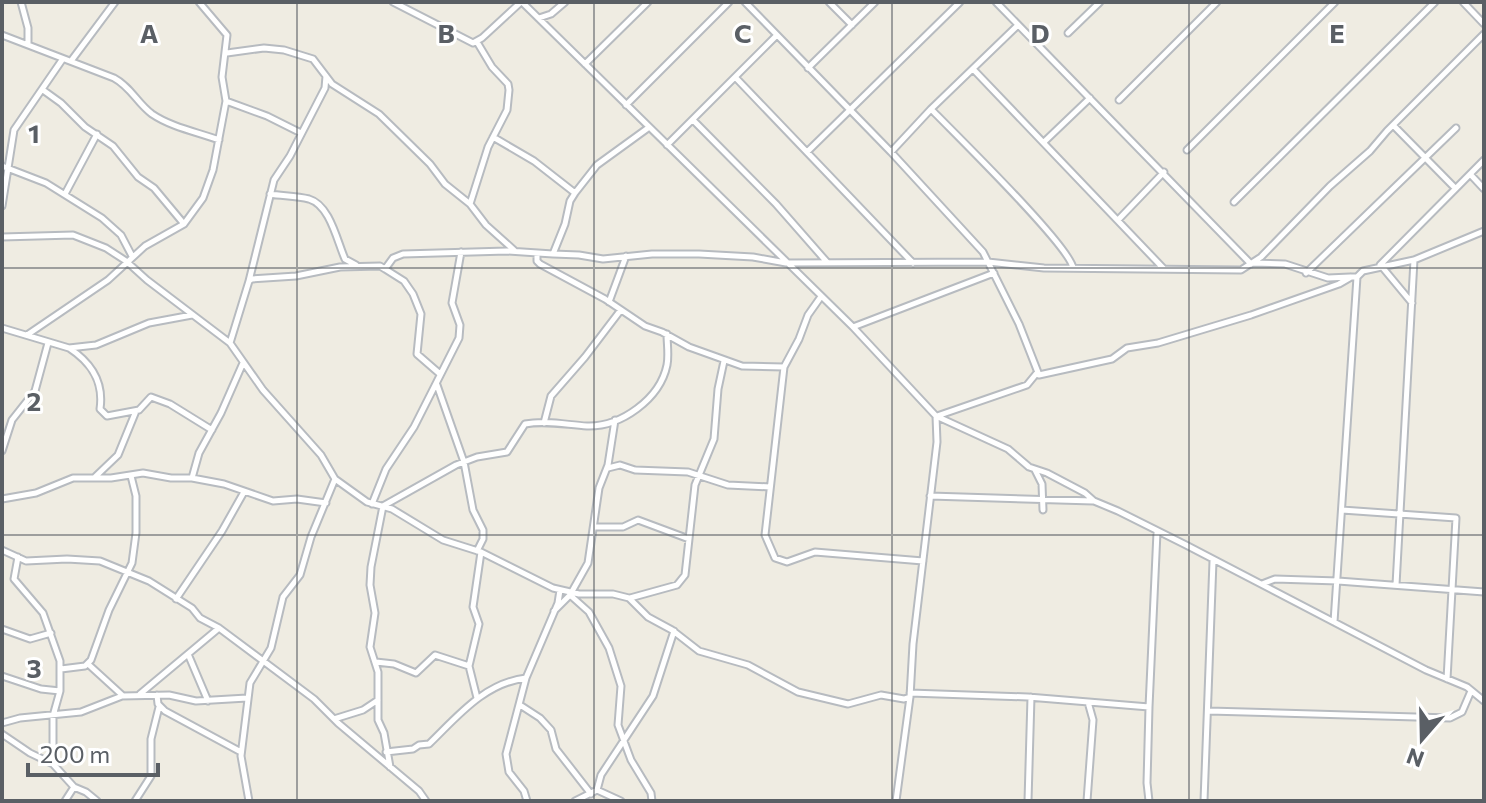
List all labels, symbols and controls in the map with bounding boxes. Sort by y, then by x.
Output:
text: A [140,17,159,48]
text: B [437,17,455,48]
text: C [734,17,752,48]
text: D [1030,17,1050,48]
text: E [1329,17,1345,48]
text: 1 [28,117,40,148]
text: 2 [27,385,41,416]
text: 3 [26,652,42,683]
north arrow [1382,699,1462,779]
scale bar [28,727,158,777]
text: 200 m [40,739,110,768]
text: N [1403,743,1427,774]

